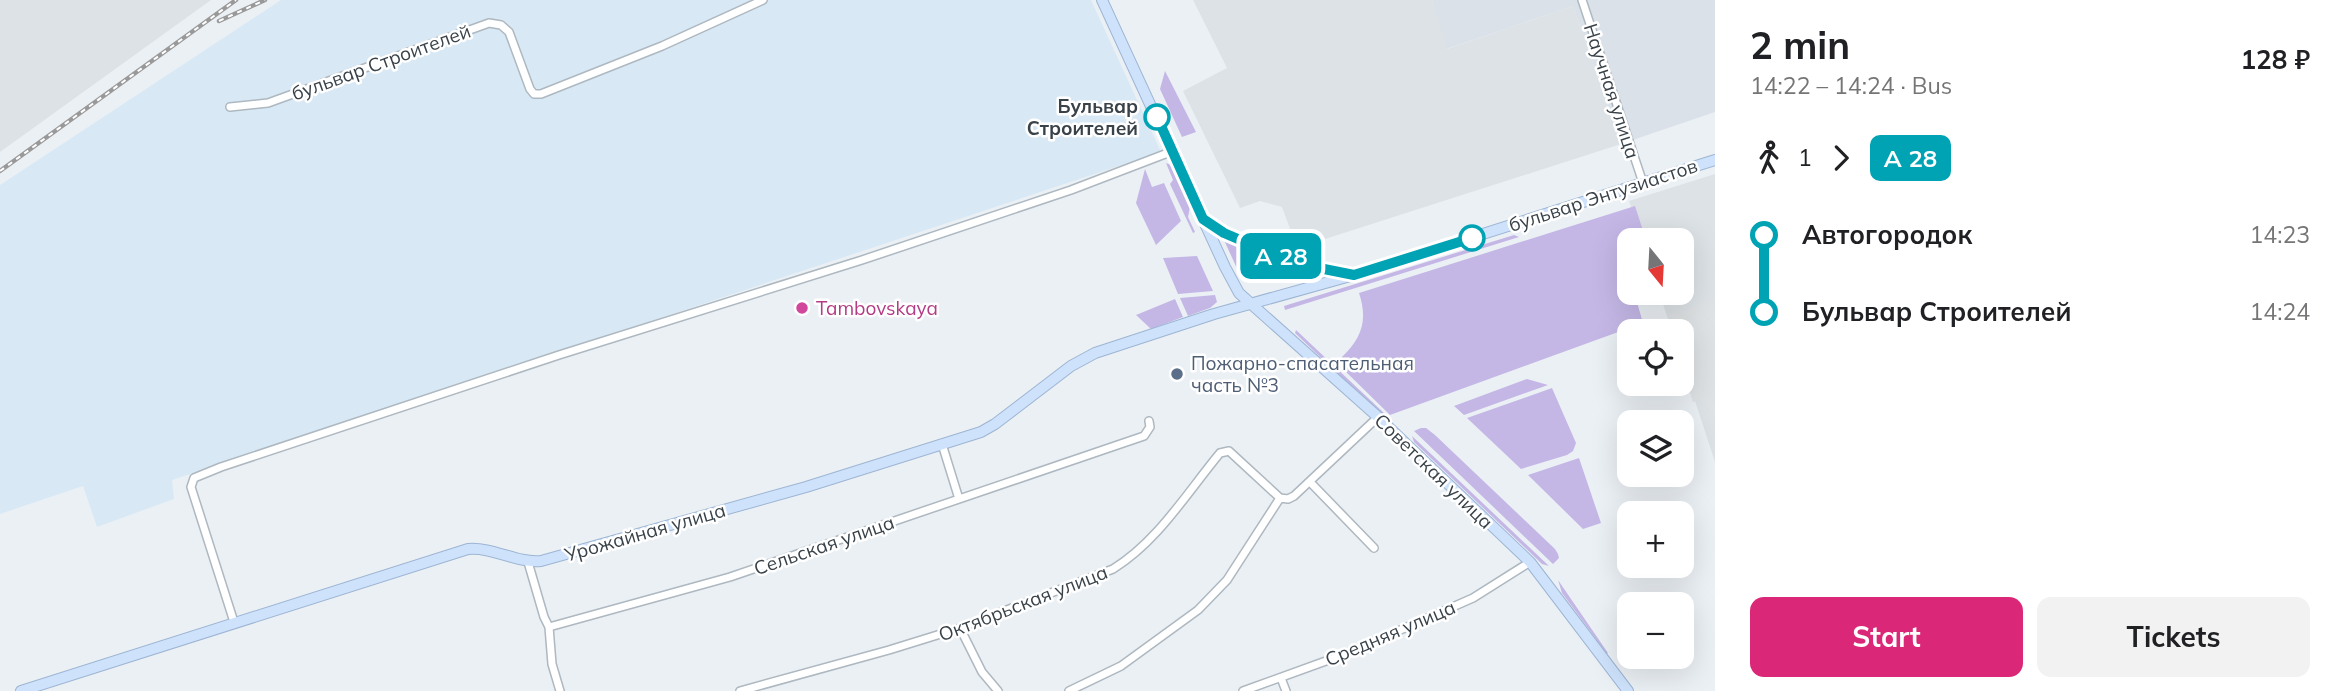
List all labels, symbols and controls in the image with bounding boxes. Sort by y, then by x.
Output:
street label: бульвар Строителей [288,18,474,106]
street label: Научная улица [1579,20,1645,162]
text: 2 min [1750,21,1850,69]
text: 128 ₽ [2240,43,2310,76]
text: 14:22 – 14:24 · Bus [1750,71,1952,100]
place label: Бульвар Строителей [1027,94,1138,140]
marker: Бульвар Строителей [1144,104,1170,130]
icon: walk [1750,139,1788,177]
icon: forward [1822,139,1860,177]
text: 1 [1798,143,1812,172]
text: А 28 [1884,143,1937,173]
street label: бульвар Энтузиастов [1506,153,1700,237]
text: Автогородок [1802,218,1972,251]
text: 14:23 [2250,220,2310,249]
unlabelled marker [1459,225,1485,251]
north arrow [1617,228,1694,304]
map controls [1617,228,1694,669]
line badge: А 28 [1232,233,1330,279]
text: А 28 [1254,241,1308,271]
text: Бульвар Строителей [1802,295,2071,328]
place label: Tambovskaya [816,296,938,320]
text: 14:24 [2250,297,2310,326]
marker: Tambovskaya [794,300,810,316]
button: locate [1617,319,1694,396]
place label: Пожарно-спасательная часть №3 [1191,351,1414,397]
marker: Пожарно-спасательная часть №3 [1169,366,1185,382]
street label: Советская улица [1370,408,1498,534]
button: layers [1617,410,1694,487]
street label: Урожайная улица [561,498,728,567]
button: + [1617,501,1694,578]
street label: Сельская улица [751,510,897,580]
street label: Октябрьская улица [935,560,1111,646]
button: − [1617,592,1694,669]
street label: Средняя улица [1321,595,1459,671]
button: Start [1750,597,2023,677]
button: Tickets [2037,597,2310,677]

